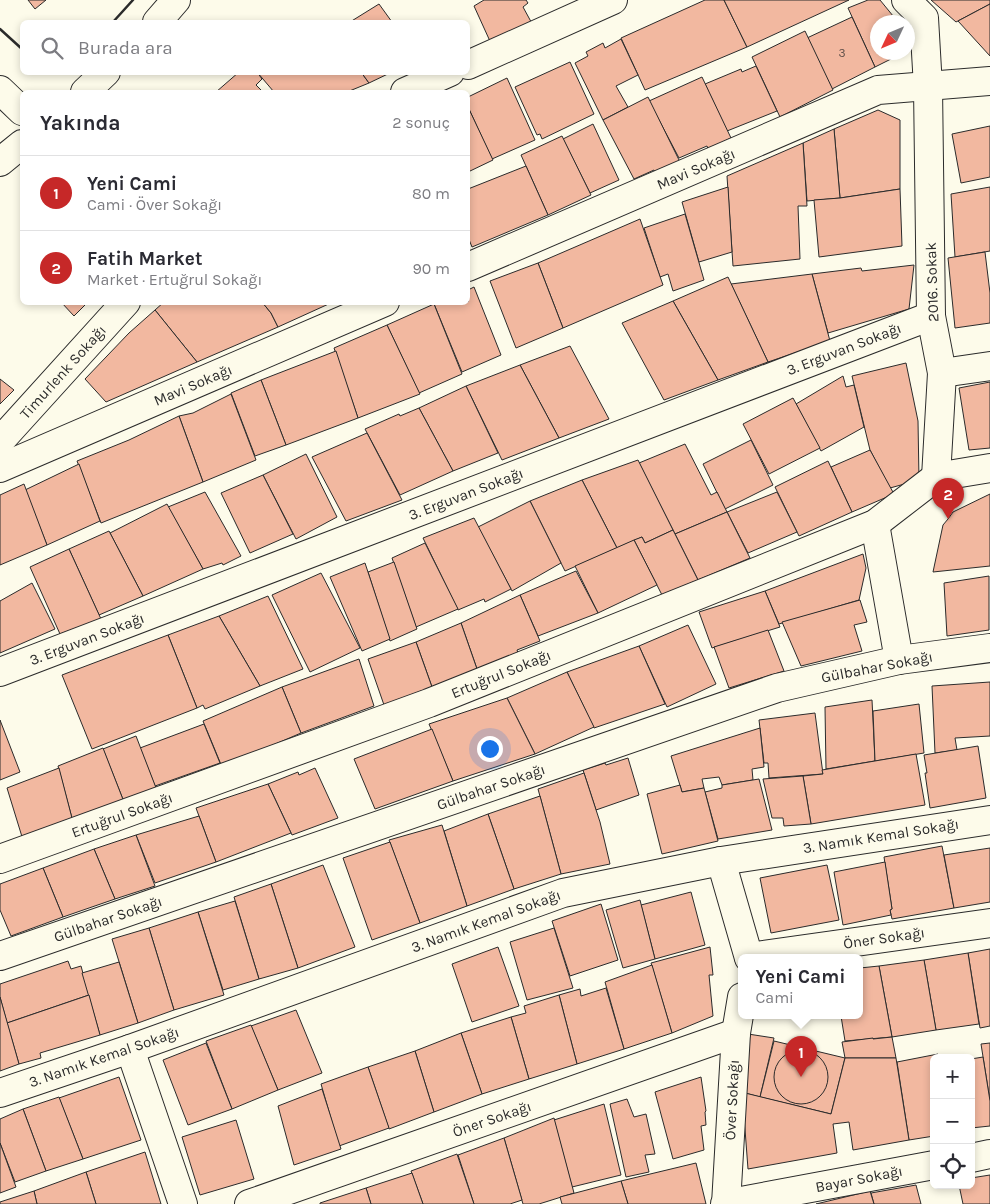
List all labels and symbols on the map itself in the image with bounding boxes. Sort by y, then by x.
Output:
north arrow [870,15,915,60]
house number: 3 [838,46,846,60]
street label: Mavi Sokağı [654,144,738,194]
street label: 2016. Sokak [922,242,942,322]
street label: 3. Erguvan Sokağı [784,319,904,379]
street label: Timurlenk Sokağı [16,321,110,423]
street label: Mavi Sokağı [151,360,235,410]
street label: 3. Erguvan Sokağı [406,464,526,524]
pin: 2 [932,478,964,519]
street label: 3. Erguvan Sokağı [27,609,147,669]
street label: Ertuğrul Sokağı [448,646,554,702]
street label: Gülbahar Sokağı [820,647,934,687]
your location [477,736,503,762]
street label: Gülbahar Sokağı [435,760,547,814]
street label: Ertuğrul Sokağı [69,788,175,842]
street label: 3. Namık Kemal Sokağı [802,815,960,857]
street label: 3. Namık Kemal Sokağı [409,886,563,956]
street label: Gülbahar Sokağı [52,892,164,946]
street label: Öner Sokağı [842,923,926,953]
street label: 3. Namık Kemal Sokağı [26,1023,182,1091]
pin: 1 [785,1036,817,1077]
street label: Över Sokağı [721,1059,743,1141]
street label: Öner Sokağı [450,1097,534,1141]
street label: Bayar Sokağı [814,1162,904,1196]

